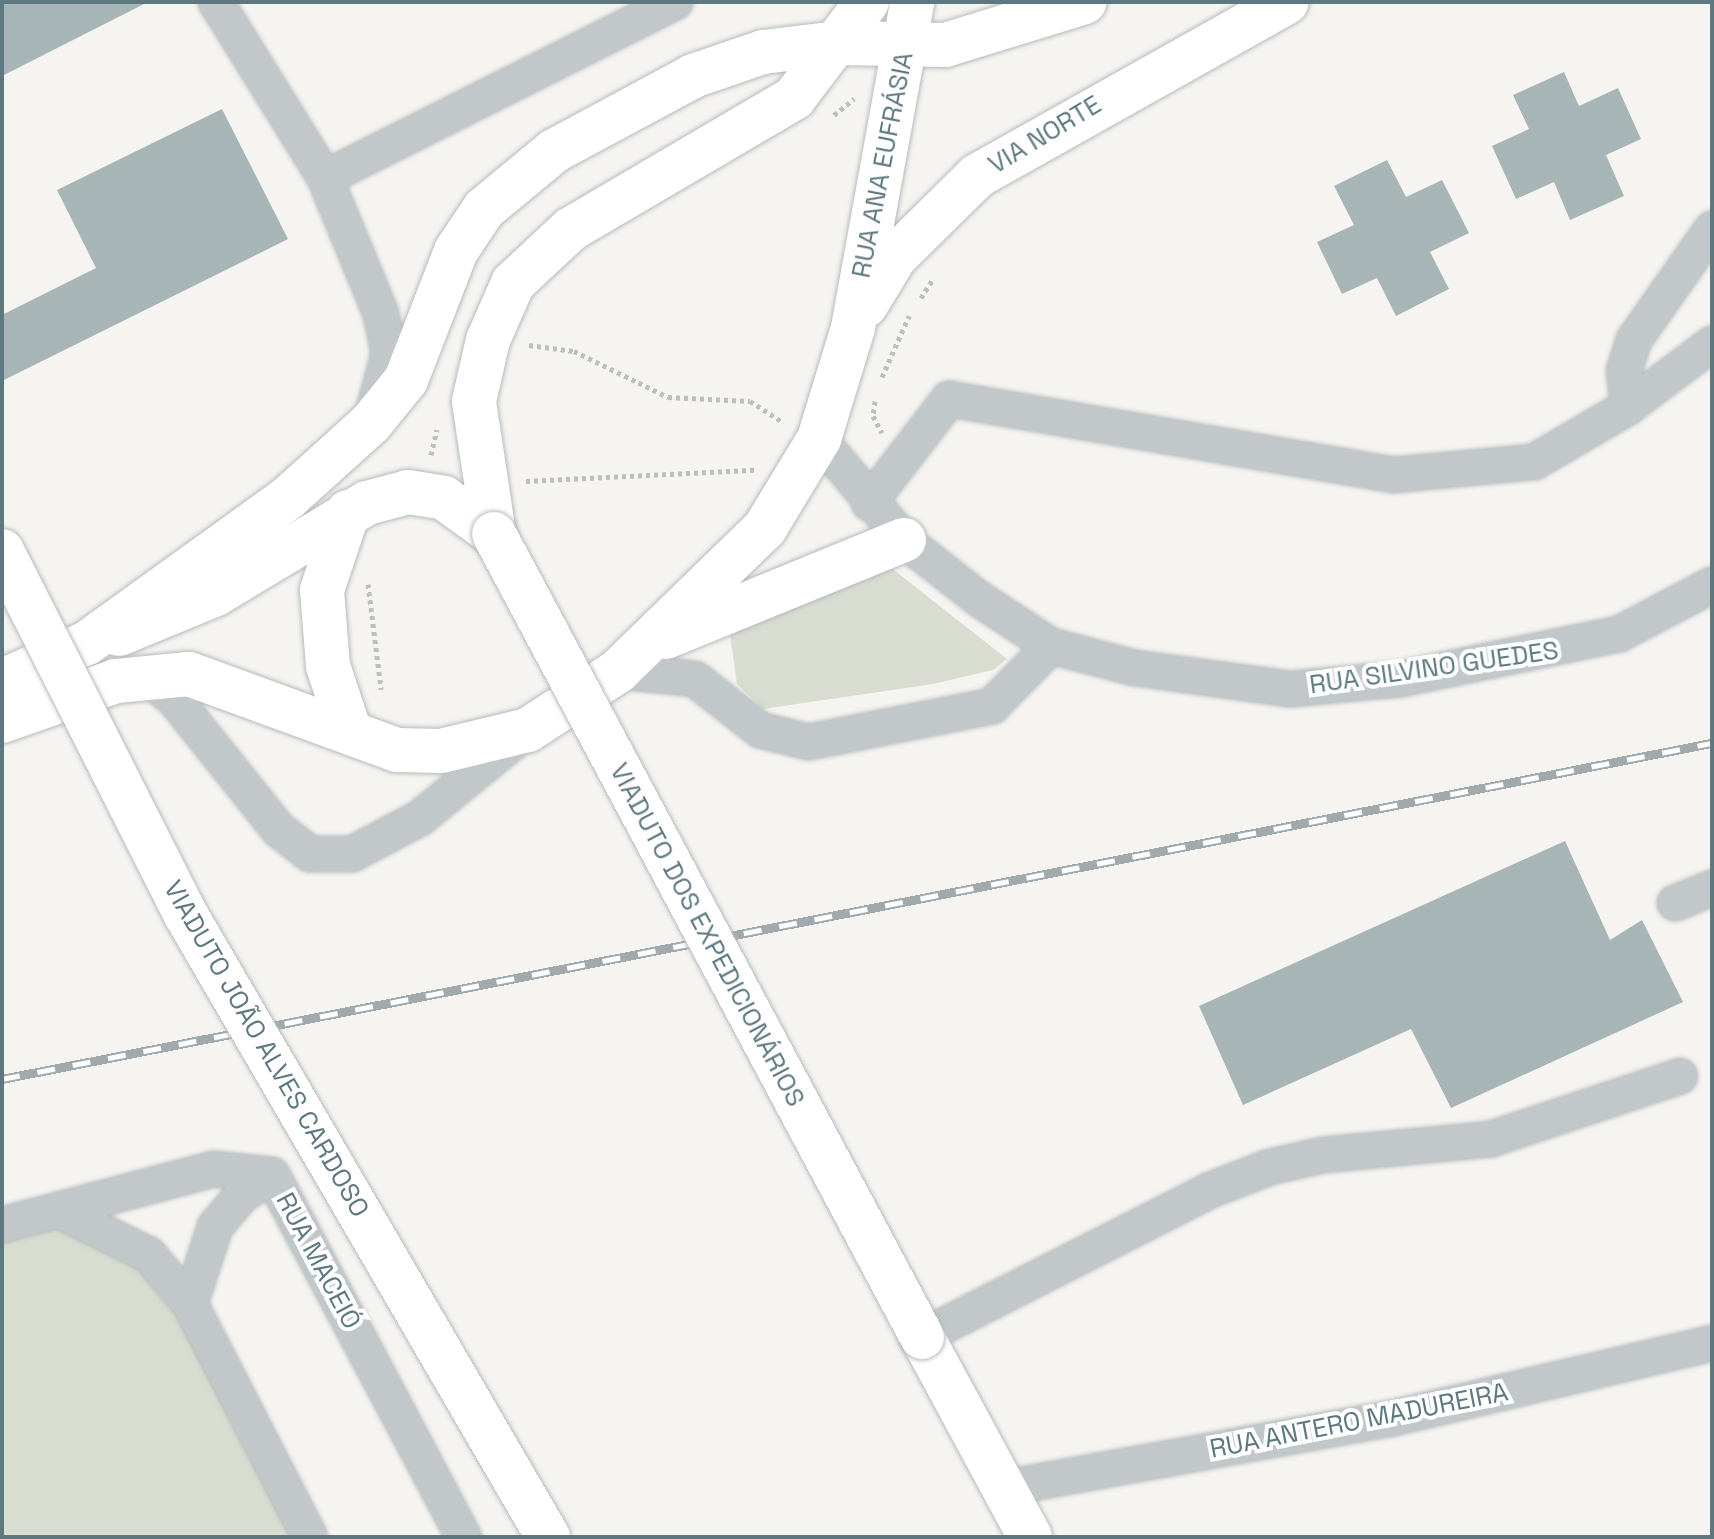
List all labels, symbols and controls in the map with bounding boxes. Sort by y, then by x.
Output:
street label: RUA ANA EUFRÁSIA [846,49,920,281]
street label: VIA NORTE [983,89,1107,181]
street label: RUA SILVINO GUEDES [1307,635,1561,701]
street label: VIADUTO DOS EXPEDICIONÁRIOS [603,758,811,1112]
street label: VIADUTO JOÃO ALVES CARDOSO [157,875,375,1223]
street label: RUA MACEIÓ [269,1187,367,1335]
street label: RUA ANTERO MADUREIRA [1207,1377,1511,1465]

